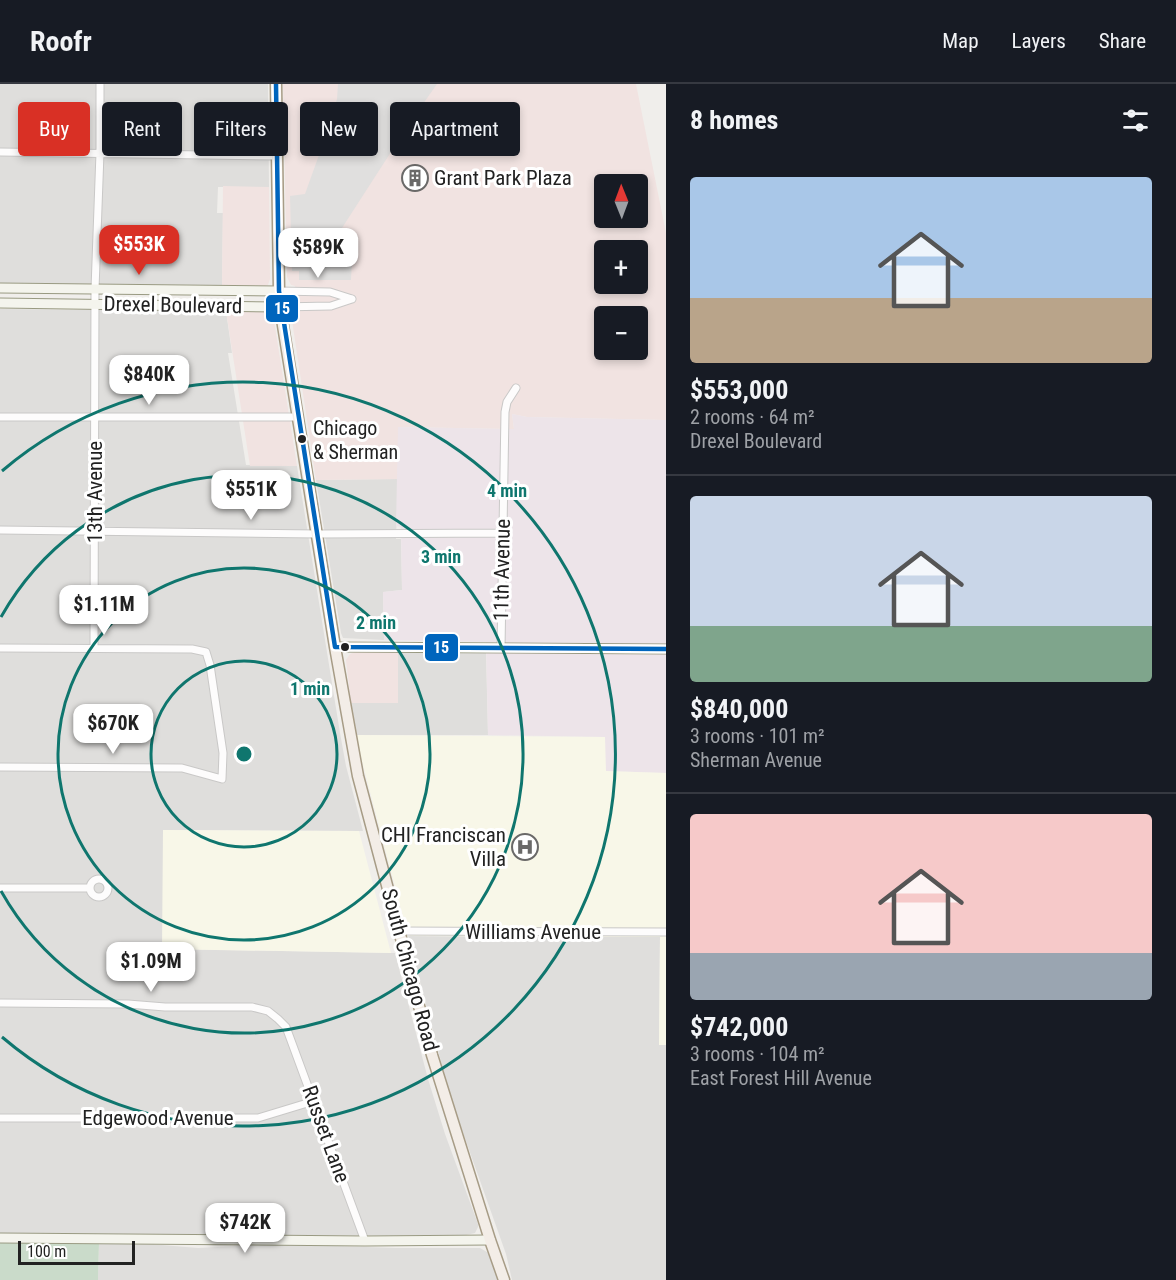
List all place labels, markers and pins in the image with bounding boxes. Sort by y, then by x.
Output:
building icon: Grant Park Plaza [400,163,430,193]
place label: Grant Park Plaza [434,166,572,190]
pin: $553K [97,225,181,276]
pin: $589K [276,228,360,279]
pin: $840K [107,355,191,406]
place label: Chicago & Sherman [313,416,398,464]
marker: Chicago & Sherman [296,433,308,445]
pin: $551K [209,470,293,521]
pin: $1.11M [55,585,153,636]
unlabelled marker [339,641,351,653]
pin: $670K [71,704,155,755]
centre of rings [234,744,254,764]
place label: CHI Franciscan Villa [381,823,506,871]
hospital icon: CHI Franciscan Villa [510,832,540,862]
pin: $1.09M [102,942,200,993]
pin: $742K [203,1203,287,1254]

